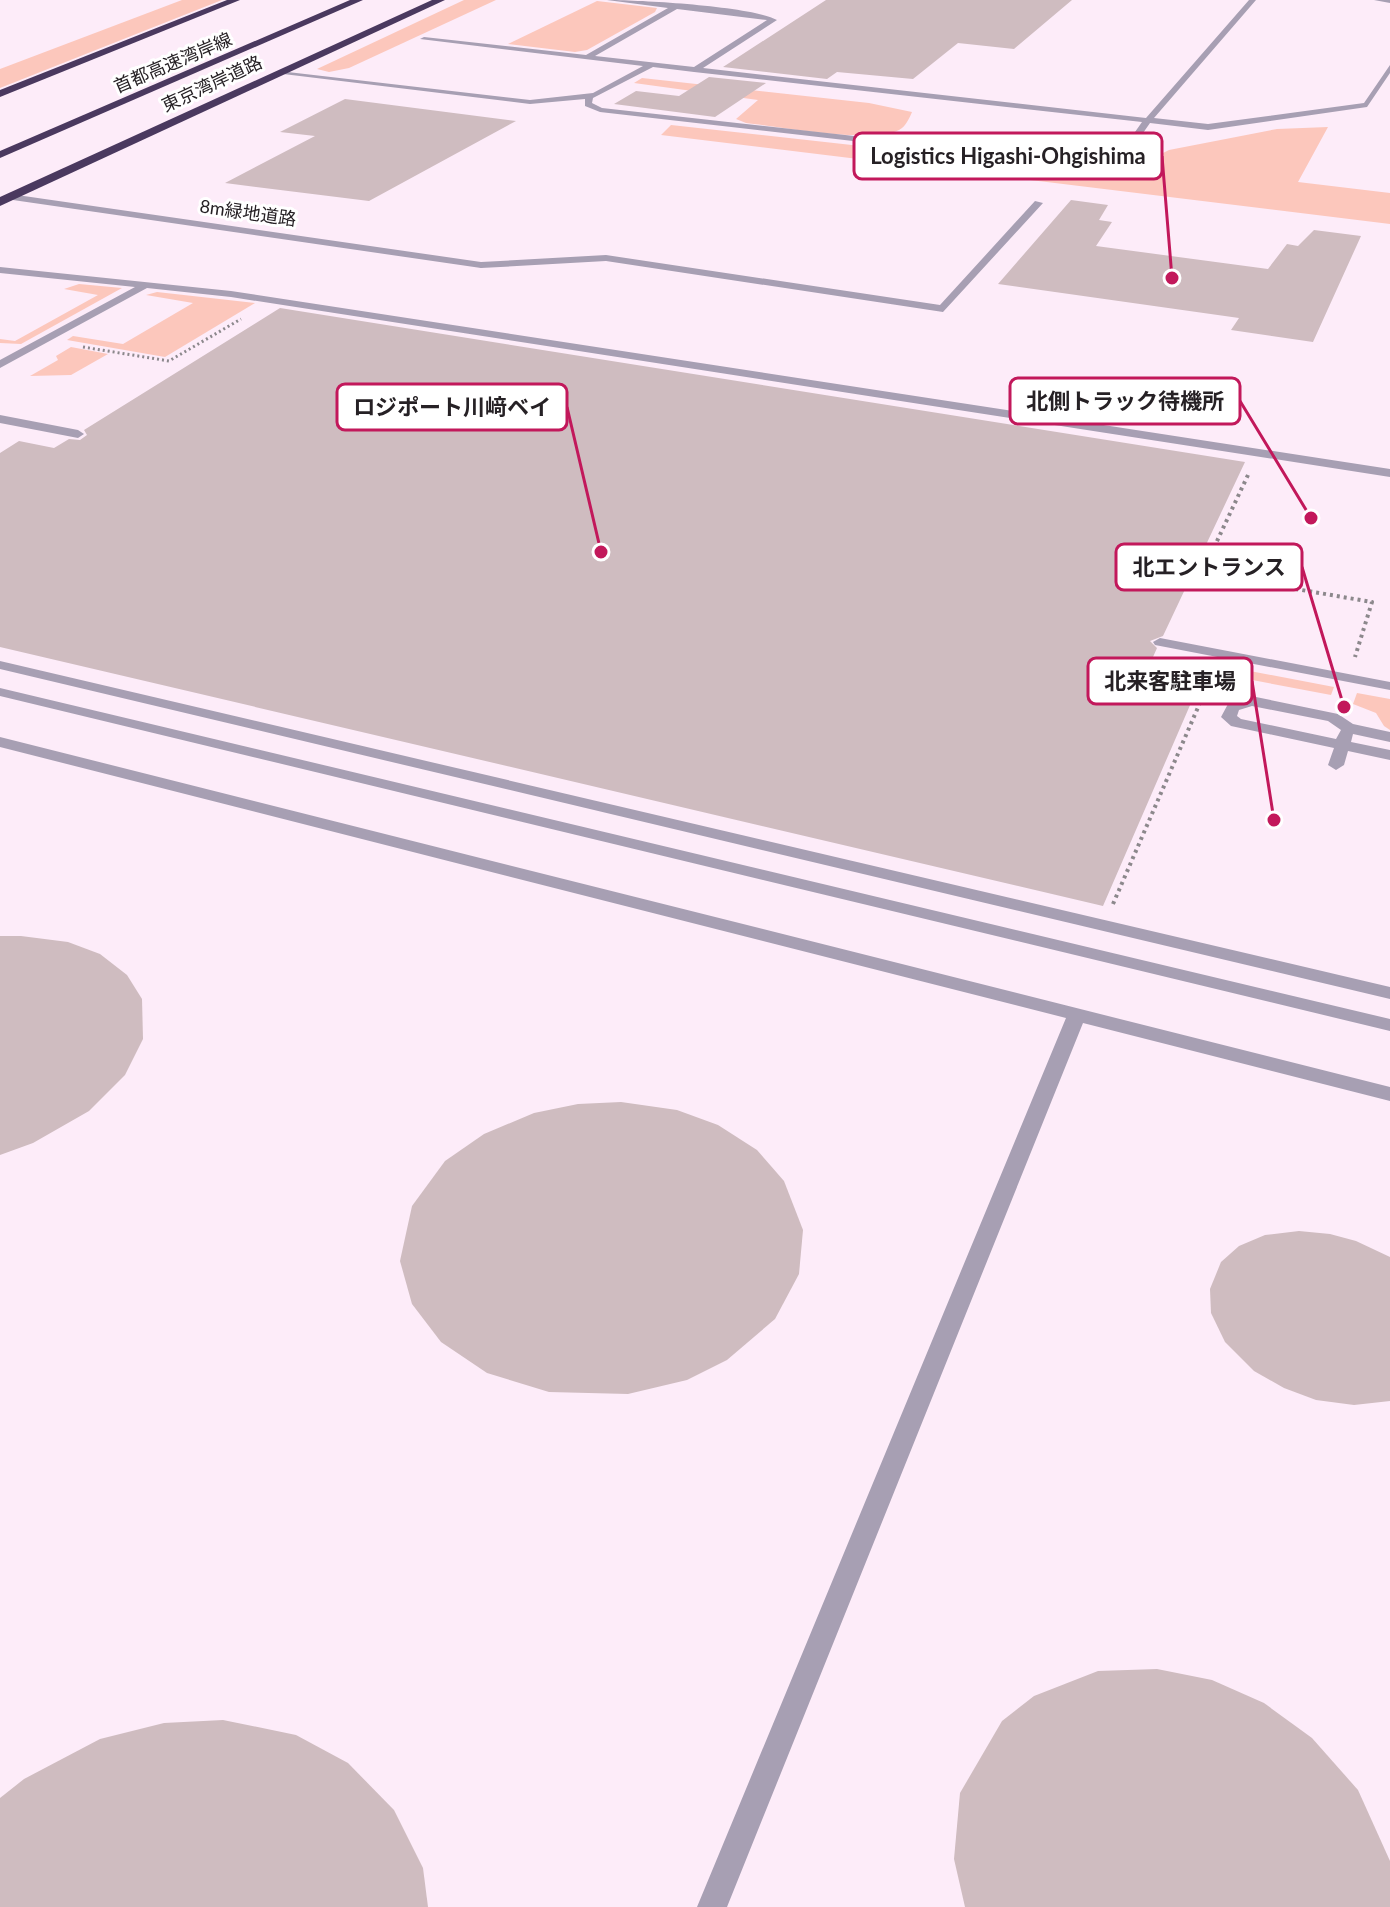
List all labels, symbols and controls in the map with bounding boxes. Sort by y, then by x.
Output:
street label: 首都高速湾岸線 [110,27,235,97]
street label: 東京湾岸道路 [158,50,265,116]
callout: Logistics Higashi-Ohgishima [854,133,1162,179]
text: Logistics Higashi-Ohgishima [870,142,1146,169]
street label: 8m緑地道路 [198,194,298,230]
callout: 北側トラック待機所 [1010,378,1240,424]
callout: ロジポート川﨑ベイ [337,384,567,430]
text: 北側トラック待機所 [1026,387,1224,414]
text: ロジポート川﨑ベイ [353,393,551,420]
callout: 北エントランス [1116,544,1302,590]
text: 北エントランス [1132,553,1286,580]
callout: 北来客駐車場 [1088,658,1252,704]
text: 北来客駐車場 [1104,667,1236,694]

